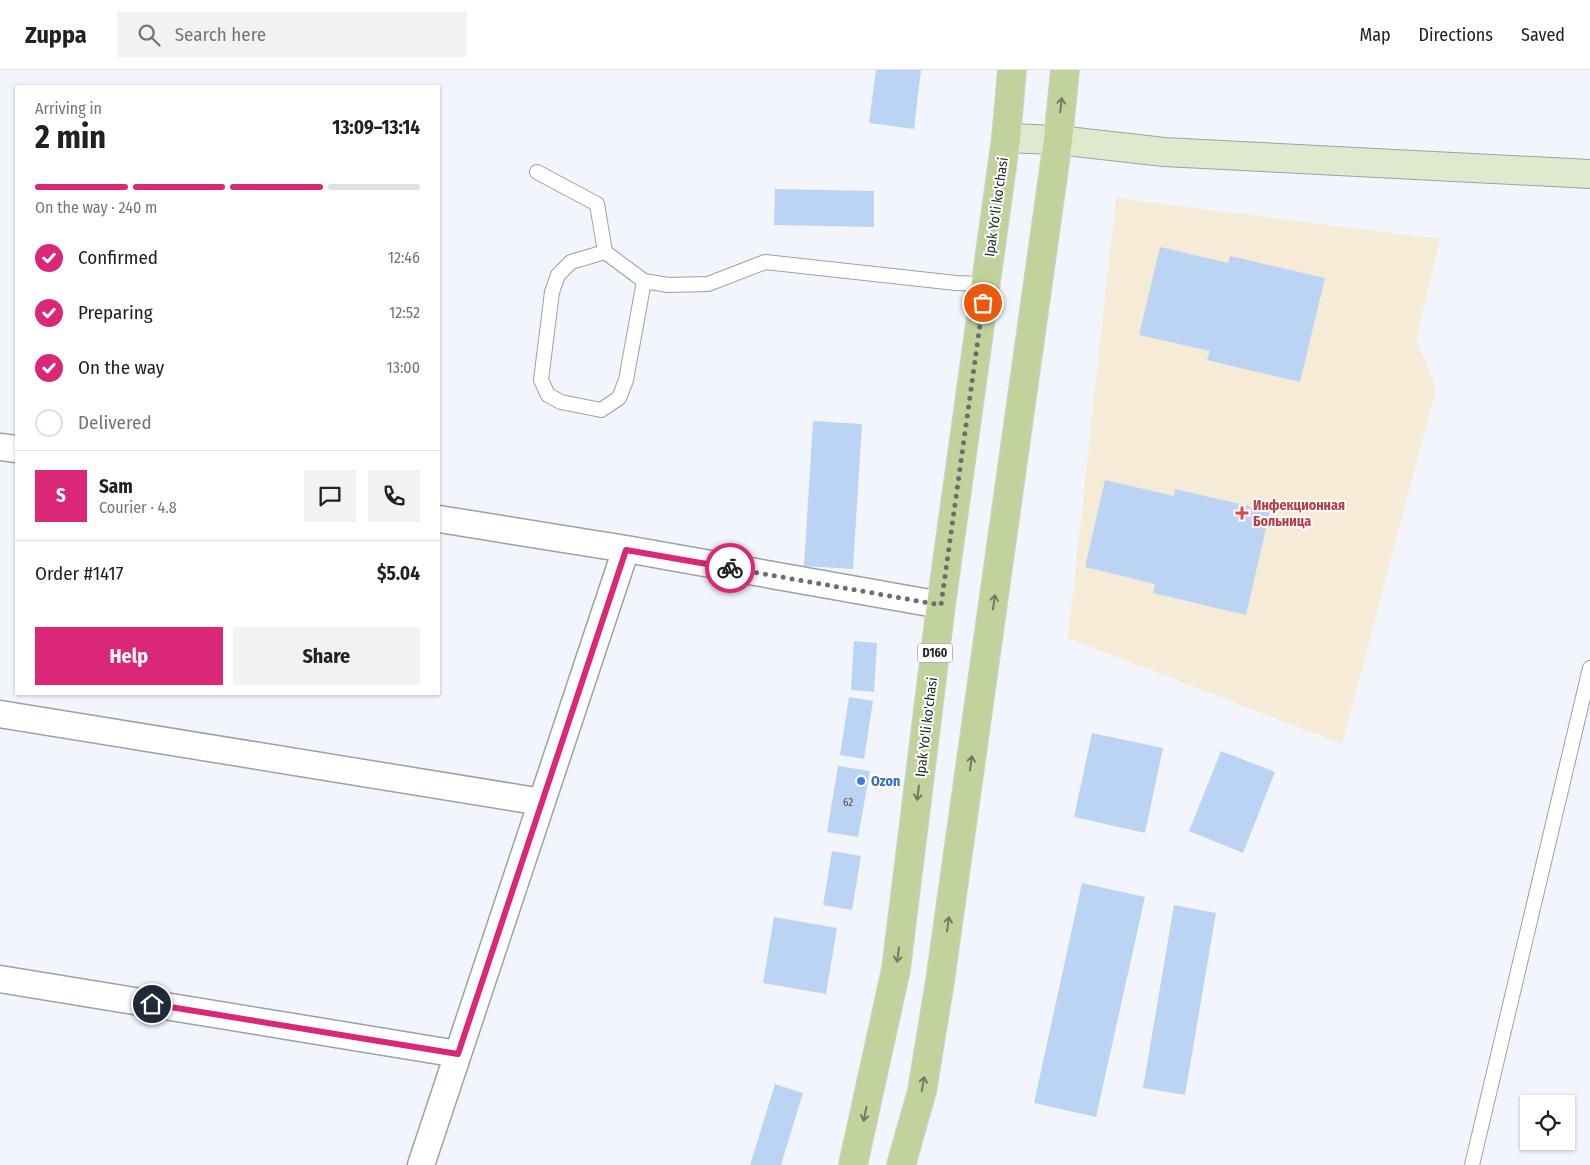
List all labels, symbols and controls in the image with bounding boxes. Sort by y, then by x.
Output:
search box [117,12,467,57]
text: Zuppa [25,21,87,49]
icon: search [135,21,163,49]
text: Search here [175,23,266,46]
text: Map [1359,24,1391,46]
text: Directions [1419,24,1493,46]
text: Saved [1521,24,1565,46]
one-way arrow [1056,97,1066,113]
text: Arriving in [35,99,102,118]
text: 13:09–13:14 [332,116,420,139]
text: 2 min [35,118,106,156]
street label: Ipak Yo'li ko'chasi [981,156,1012,258]
text: On the way · 240 m [35,198,157,217]
icon: check [35,244,63,272]
text: Confirmed [78,246,158,269]
text: 12:46 [388,248,420,267]
pin [962,282,1004,324]
icon: bag [969,289,997,317]
icon: check [35,299,63,327]
text: Preparing [78,301,153,324]
text: 12:52 [389,303,420,322]
icon: check [35,354,63,382]
text: On the way [78,356,164,379]
text: 13:00 [386,358,420,377]
text: Delivered [78,411,152,434]
button: chat [304,470,356,522]
button: phone [368,470,420,522]
text: Sam [99,475,133,498]
text: S [56,484,66,507]
place label: Инфекционная Больница [1253,497,1345,530]
text: Courier · 4.8 [99,498,177,517]
marker: Инфекционная Больница [1235,506,1249,520]
courier [705,543,755,593]
icon: bike [716,554,744,582]
text: Order #1417 [35,562,123,585]
text: $5.04 [377,562,420,585]
one-way arrow [989,594,999,610]
button: Help [35,627,223,685]
button: Share [233,627,420,685]
road number: D160 [918,644,952,662]
street label: Ipak Yo'li ko'chasi [912,676,941,778]
one-way arrow [966,755,976,771]
place label: Ozon [871,773,900,790]
marker: Ozon [855,775,867,787]
one-way arrow [913,785,923,801]
house number: 62 [843,796,853,809]
one-way arrow [944,916,954,932]
one-way arrow [893,946,903,962]
pin [131,983,173,1025]
icon: home [138,990,166,1018]
one-way arrow [918,1077,928,1093]
map controls [1520,1095,1575,1150]
button: locate [1520,1095,1575,1150]
one-way arrow [860,1105,869,1121]

